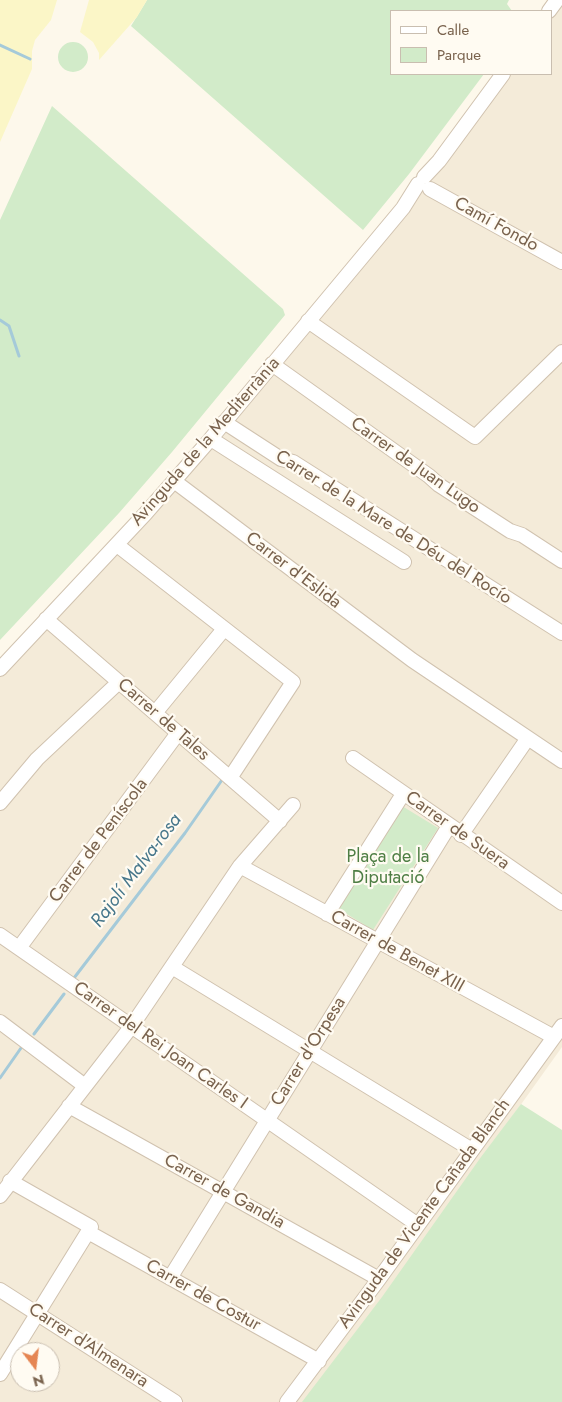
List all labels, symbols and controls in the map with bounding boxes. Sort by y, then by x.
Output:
legend [390,10,552,75]
text: Calle [437,19,469,41]
text: Parque [437,44,481,66]
street label: Camí Fondo [450,193,542,257]
street label: Avinguda de la Mediterrània [127,353,285,531]
street label: Carrer de Juan Lugo [346,413,484,519]
street label: Carrer de la Mare de Déu del Rocío [271,446,515,610]
street label: Carrer d'Eslida [241,528,345,614]
street label: Carrer de Tales [113,674,213,766]
street label: Carrer de Peníscola [45,775,153,907]
street label: Carrer de Suera [401,787,513,875]
water label: Rajolí Malva-rosa [87,810,187,932]
park label: Plaça de la Diputació [346,847,430,890]
street label: Carrer de Benet XIII [326,906,468,998]
street label: Carrer del Rei Joan Carles I [69,978,251,1114]
street label: Carrer d'Orpesa [267,993,351,1111]
street label: Avinguda de Vicente Cañada Blanch [334,1095,516,1333]
street label: Carrer de Gandia [160,1150,288,1234]
street label: Carrer de Costur [142,1255,264,1337]
street label: Carrer d'Almenara [24,1299,152,1393]
north arrow [10,1342,60,1392]
text: N [31,1369,47,1392]

